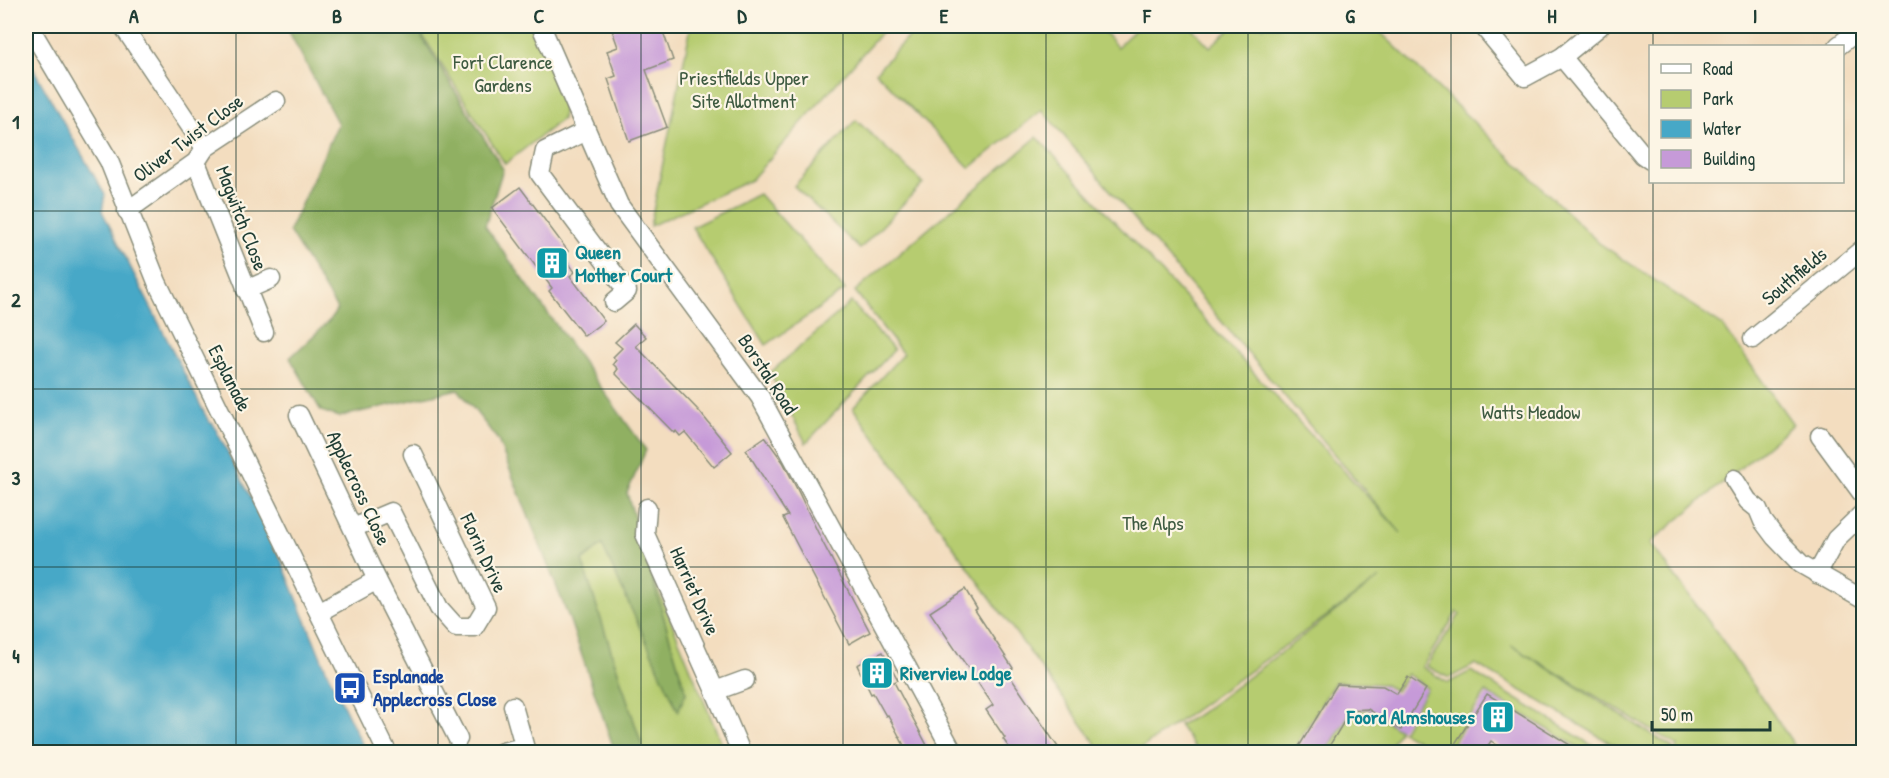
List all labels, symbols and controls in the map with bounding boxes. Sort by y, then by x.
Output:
text: A [129,2,139,29]
text: B [332,2,342,29]
text: C [534,2,545,29]
text: D [737,2,747,29]
text: E [940,2,949,29]
text: F [1142,2,1152,29]
text: G [1345,2,1355,29]
text: H [1547,2,1557,29]
text: I [1753,2,1757,29]
legend [1649,45,1844,183]
park label: Fort Clarence Gardens [452,48,553,98]
text: Road [1703,56,1733,81]
park label: Priestfields Upper Site Allotment [679,64,809,114]
text: Park [1703,86,1734,111]
street label: Oliver Twist Close [127,87,248,188]
text: 1 [12,108,20,135]
text: Water [1703,116,1741,141]
text: Building [1703,146,1755,171]
street label: Magwitch Close [210,162,275,274]
place label: Queen Mother Court [575,238,673,288]
street label: Southfields [1755,240,1832,311]
building icon: Queen Mother Court [534,245,570,281]
text: 2 [11,286,21,313]
street label: Borstal Road [732,328,805,419]
street label: Esplanade [202,340,259,416]
park label: Watts Meadow [1481,398,1581,425]
street label: Applecross Close [321,426,398,550]
text: 3 [12,464,21,491]
street label: Florin Drive [454,508,515,597]
park label: The Alps [1122,509,1184,536]
street label: Harriet Drive [664,542,727,639]
text: 4 [12,642,20,669]
building icon: Riverview Lodge [859,655,895,691]
place label: Riverview Lodge [900,659,1012,687]
place label: Esplanade Applecross Close [373,662,497,713]
bus stop icon: Esplanade Applecross Close [332,670,368,706]
scale bar [1652,694,1770,732]
building icon: Foord Almshouses [1480,699,1516,735]
text: 50 m [1661,702,1693,727]
place label: Foord Almshouses [1346,703,1475,730]

